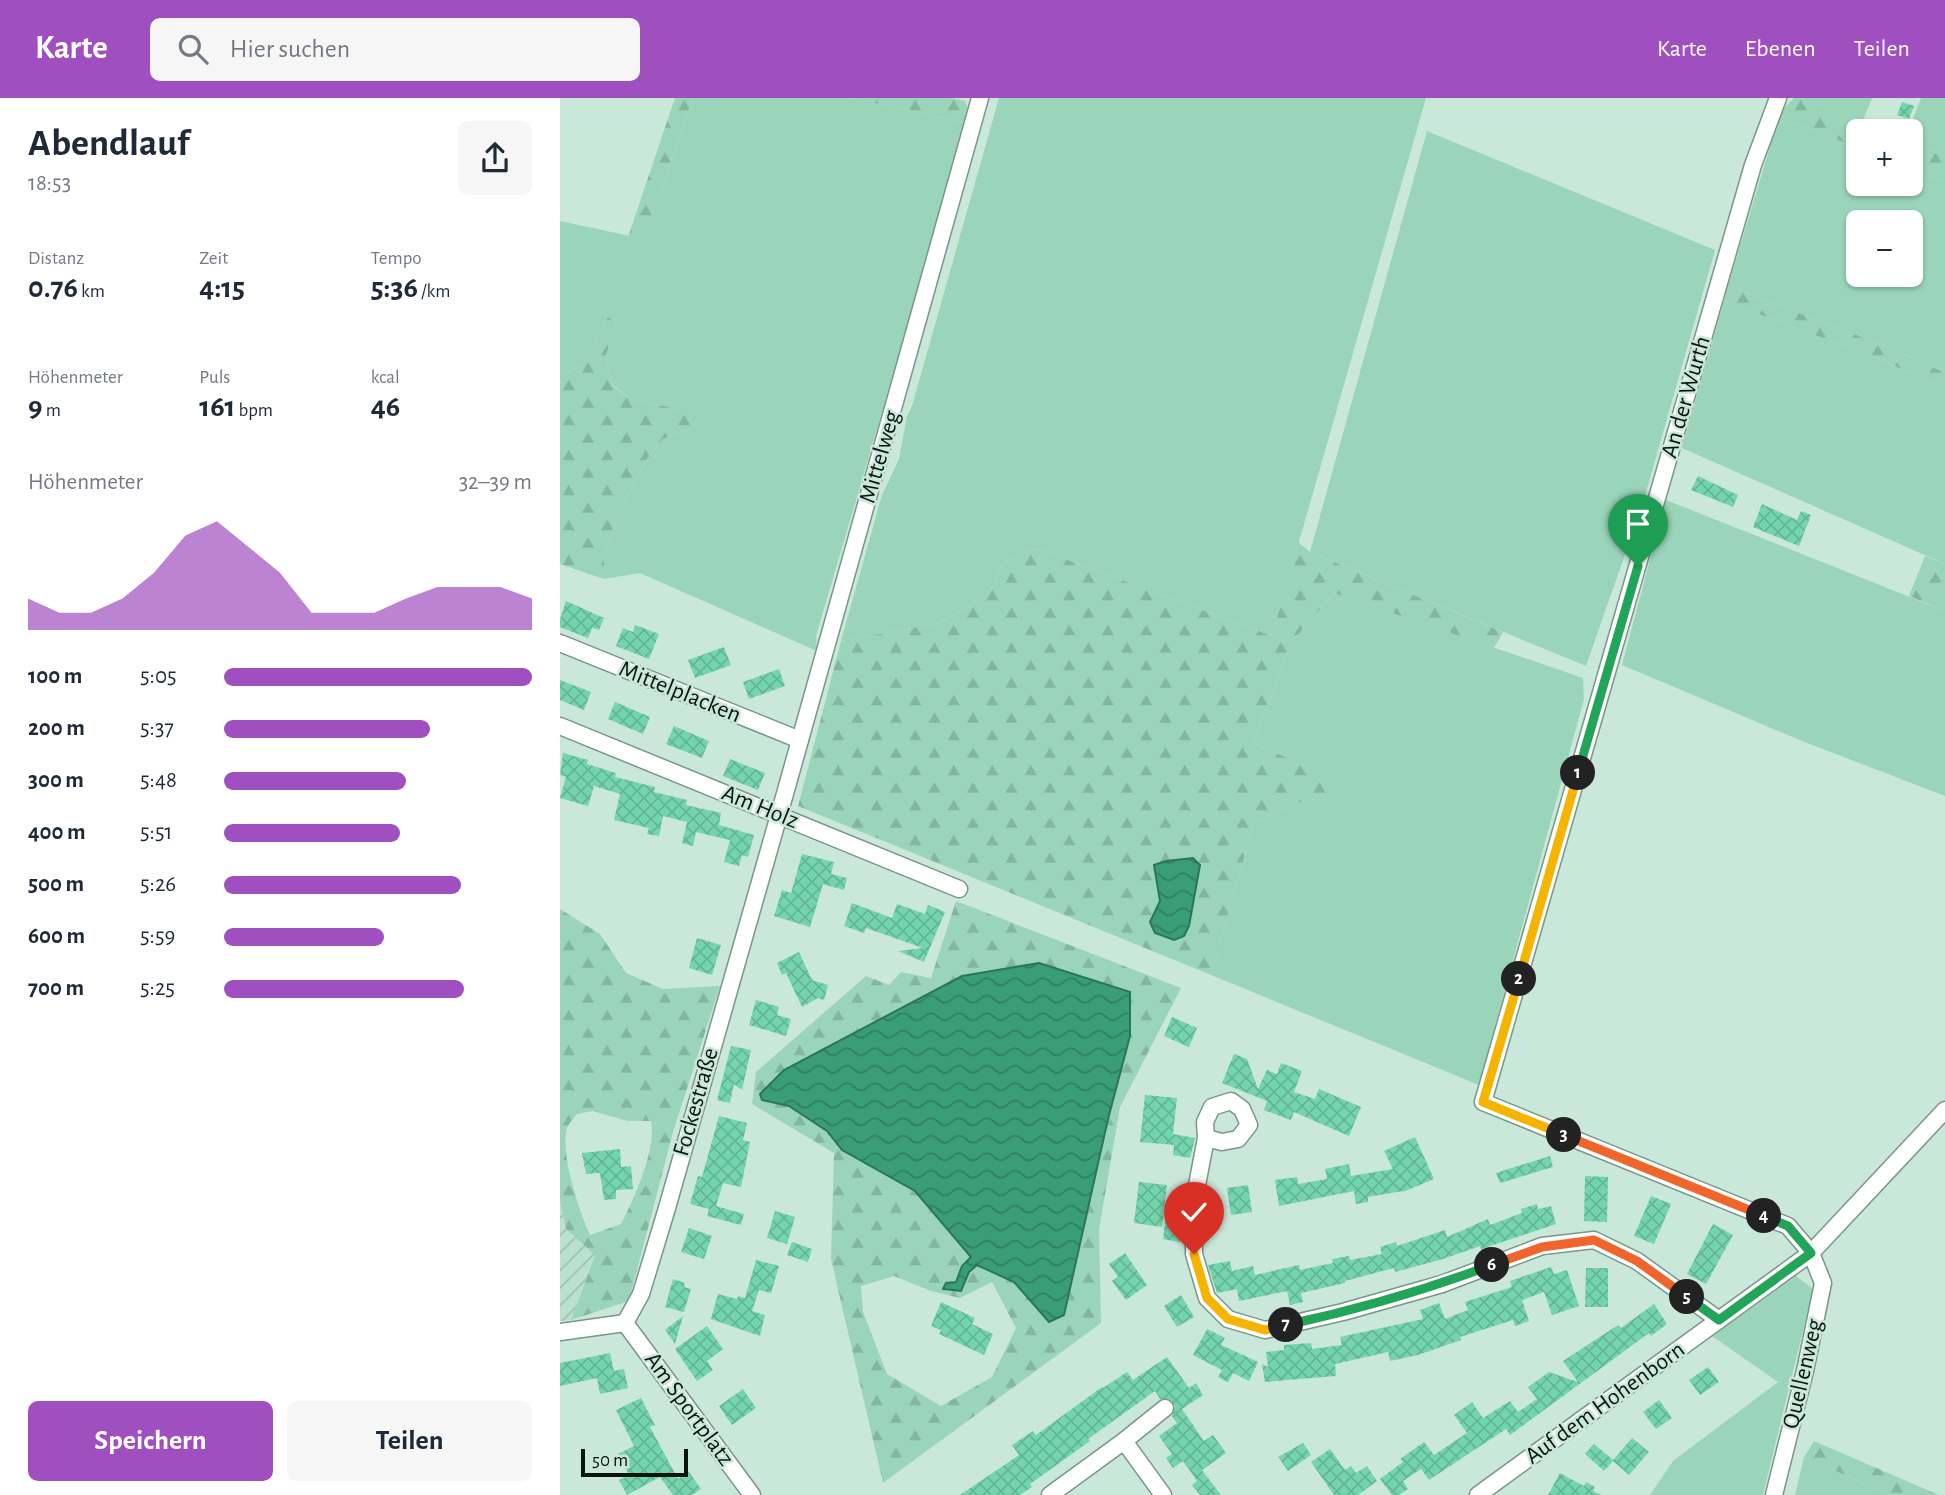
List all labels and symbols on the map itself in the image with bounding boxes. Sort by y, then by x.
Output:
street label: An der Wurth [1657,333,1715,461]
street label: Mittelweg [855,408,905,506]
pin [1608,494,1668,566]
street label: Mittelplacken [616,657,744,727]
pin: 1 [1560,756,1596,790]
street label: Am Holz [718,781,802,833]
pin: 2 [1502,962,1536,996]
street label: Fockestraße [669,1045,723,1159]
pin: 3 [1546,1118,1581,1152]
pin [1164,1182,1224,1254]
pin: 4 [1746,1198,1782,1234]
pin: 6 [1474,1248,1510,1282]
pin: 5 [1670,1280,1704,1314]
pin: 7 [1268,1308,1304,1342]
street label: Quellenweg [1779,1317,1827,1431]
street label: Auf dem Hohenborn [1521,1337,1689,1469]
street label: Am Sportplatz [640,1348,738,1470]
scale bar [581,1446,688,1478]

